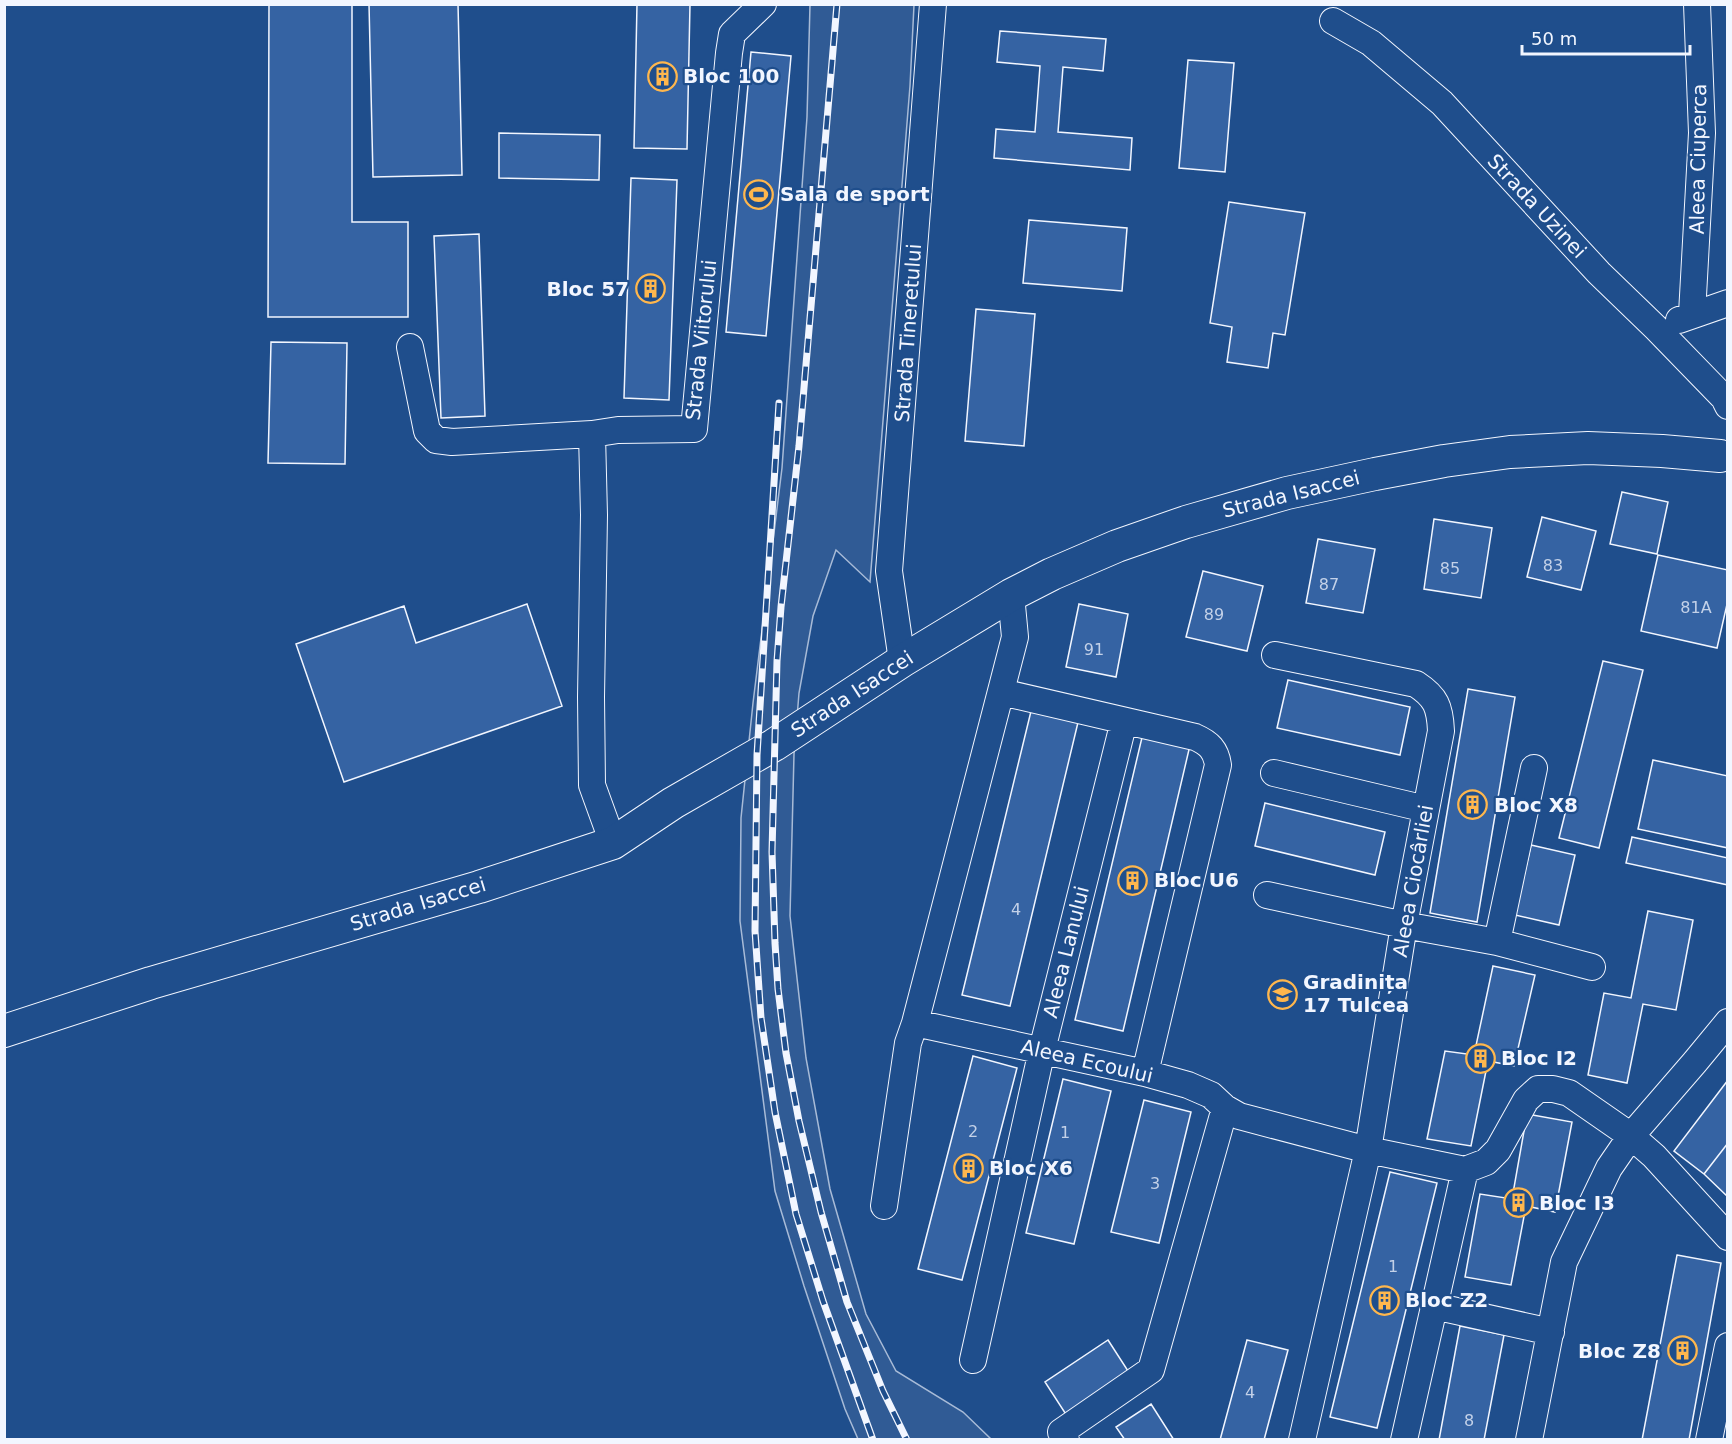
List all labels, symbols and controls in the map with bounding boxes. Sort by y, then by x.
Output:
scale bar [1522,18,1690,56]
text: 50 m [1531,28,1577,49]
building icon: Bloc 100 [646,60,678,92]
place label: Bloc 100 [683,64,779,88]
street label: Aleea Ciuperca [1685,83,1711,235]
street label: Strada Uzinei [1483,149,1591,263]
sports icon: Sala de sport [743,178,775,210]
place label: Sala de sport [780,182,930,206]
street label: Strada Tineretului [890,243,926,423]
street label: Strada Viitorului [681,258,721,422]
building icon: Bloc 57 [634,273,666,305]
place label: Bloc 57 [547,277,629,301]
street label: Strada Isaccei [1220,465,1362,523]
house number: 83 [1543,556,1563,575]
house number: 85 [1440,559,1460,578]
house number: 87 [1319,575,1339,594]
house number: 81A [1680,598,1712,617]
house number: 89 [1204,605,1224,624]
house number: 91 [1084,640,1104,659]
street label: Strada Isaccei [786,646,918,742]
building icon: Bloc X8 [1457,789,1489,821]
place label: Bloc X8 [1494,793,1578,817]
street label: Aleea Ciocârliei [1388,803,1438,959]
building icon: Bloc U6 [1117,864,1149,896]
place label: Bloc U6 [1154,868,1239,892]
street label: Strada Isaccei [347,872,489,936]
street label: Aleea Lanului [1038,884,1094,1020]
house number: 4 [1011,900,1021,919]
place label: Gradinița 17 Tulcea [1303,970,1409,1017]
school or university icon: Gradinița 17 Tulcea [1266,978,1298,1010]
street label: Aleea Ecoului [1019,1034,1155,1088]
building icon: Bloc I2 [1464,1042,1496,1074]
place label: Bloc I2 [1501,1046,1577,1070]
house number: 2 [968,1122,978,1141]
house number: 1 [1060,1123,1070,1142]
building icon: Bloc X6 [952,1152,984,1184]
place label: Bloc X6 [989,1156,1073,1180]
house number: 3 [1150,1174,1160,1193]
building icon: Bloc I3 [1502,1187,1534,1219]
place label: Bloc I3 [1539,1191,1615,1215]
house number: 1 [1388,1257,1398,1276]
building icon: Bloc Z2 [1368,1284,1400,1316]
place label: Bloc Z2 [1405,1288,1488,1312]
building icon: Bloc Z8 [1666,1335,1698,1367]
place label: Bloc Z8 [1578,1339,1661,1363]
house number: 4 [1245,1383,1255,1402]
house number: 8 [1464,1411,1474,1430]

